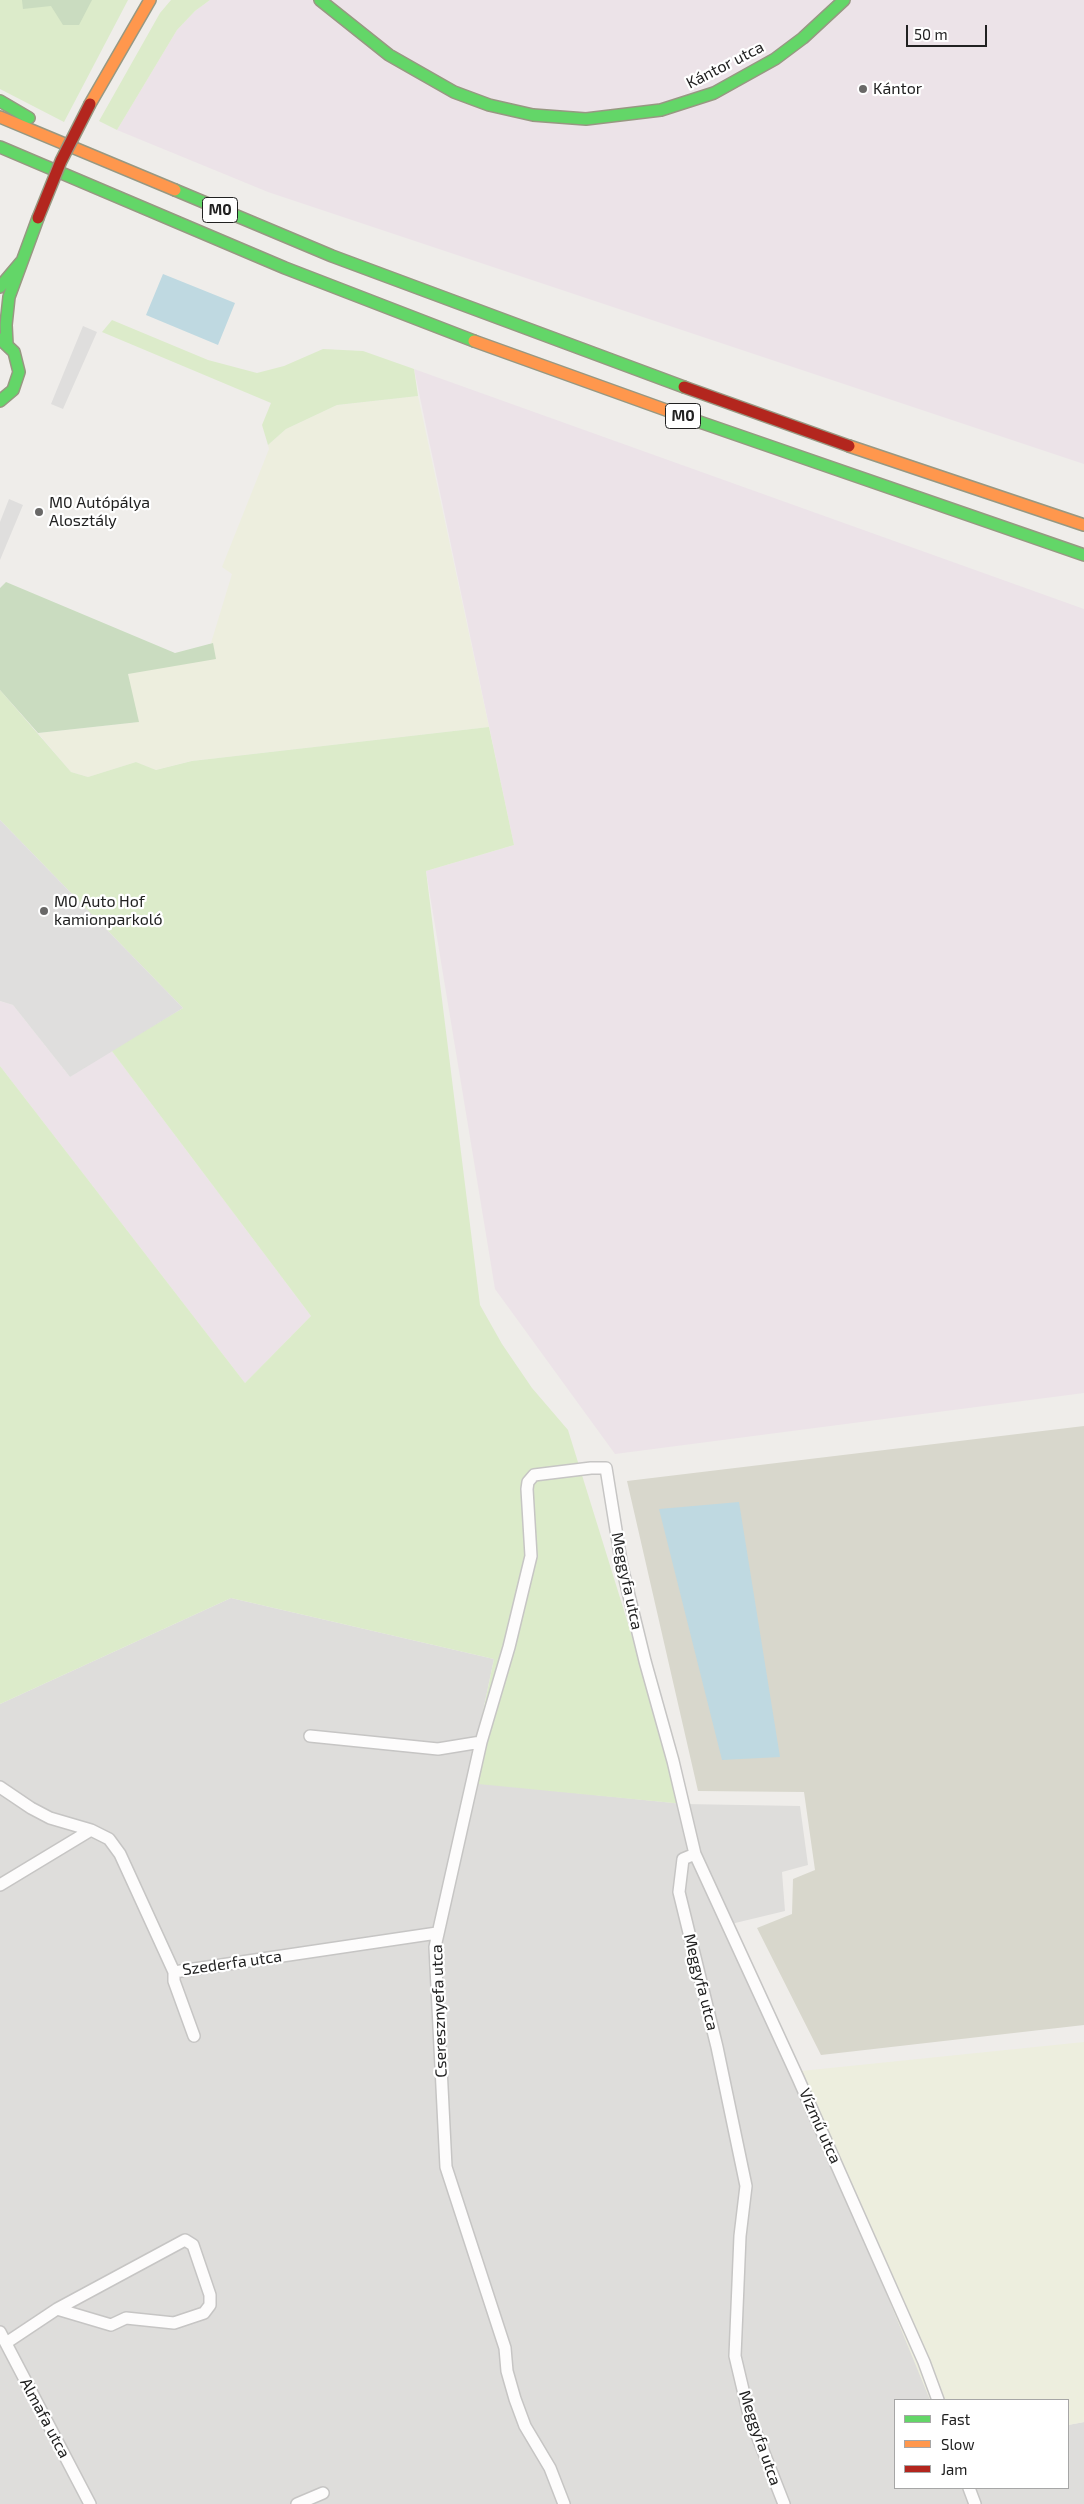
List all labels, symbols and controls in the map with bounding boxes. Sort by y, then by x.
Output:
scale bar [909,15,990,47]
text: 50 m [914,25,948,43]
street label: Kántor utca [683,37,767,93]
place label: Kántor [873,79,922,99]
marker: Kántor [857,83,869,95]
road number: M0 [202,198,238,222]
road number: M0 [666,404,700,428]
place label: M0 Autópálya Alosztály [49,493,150,531]
marker: M0 Autópálya Alosztály [33,506,45,518]
place label: M0 Auto Hof kamionparkoló [54,892,163,930]
marker: M0 Auto Hof kamionparkoló [38,905,50,917]
street label: Meggyfa utca [607,1530,647,1632]
street label: Meggyfa utca [680,1932,722,2032]
street label: Cseresznyefa utca [427,1944,451,2078]
street label: Szederfa utca [181,1947,283,1979]
street label: Vízmű utca [795,2085,845,2167]
street label: Almafa utca [16,2375,74,2461]
street label: Meggyfa utca [735,2388,785,2488]
legend [894,2399,1069,2489]
text: Fast [941,2410,970,2428]
text: Slow [941,2435,975,2453]
text: Jam [941,2460,967,2478]

